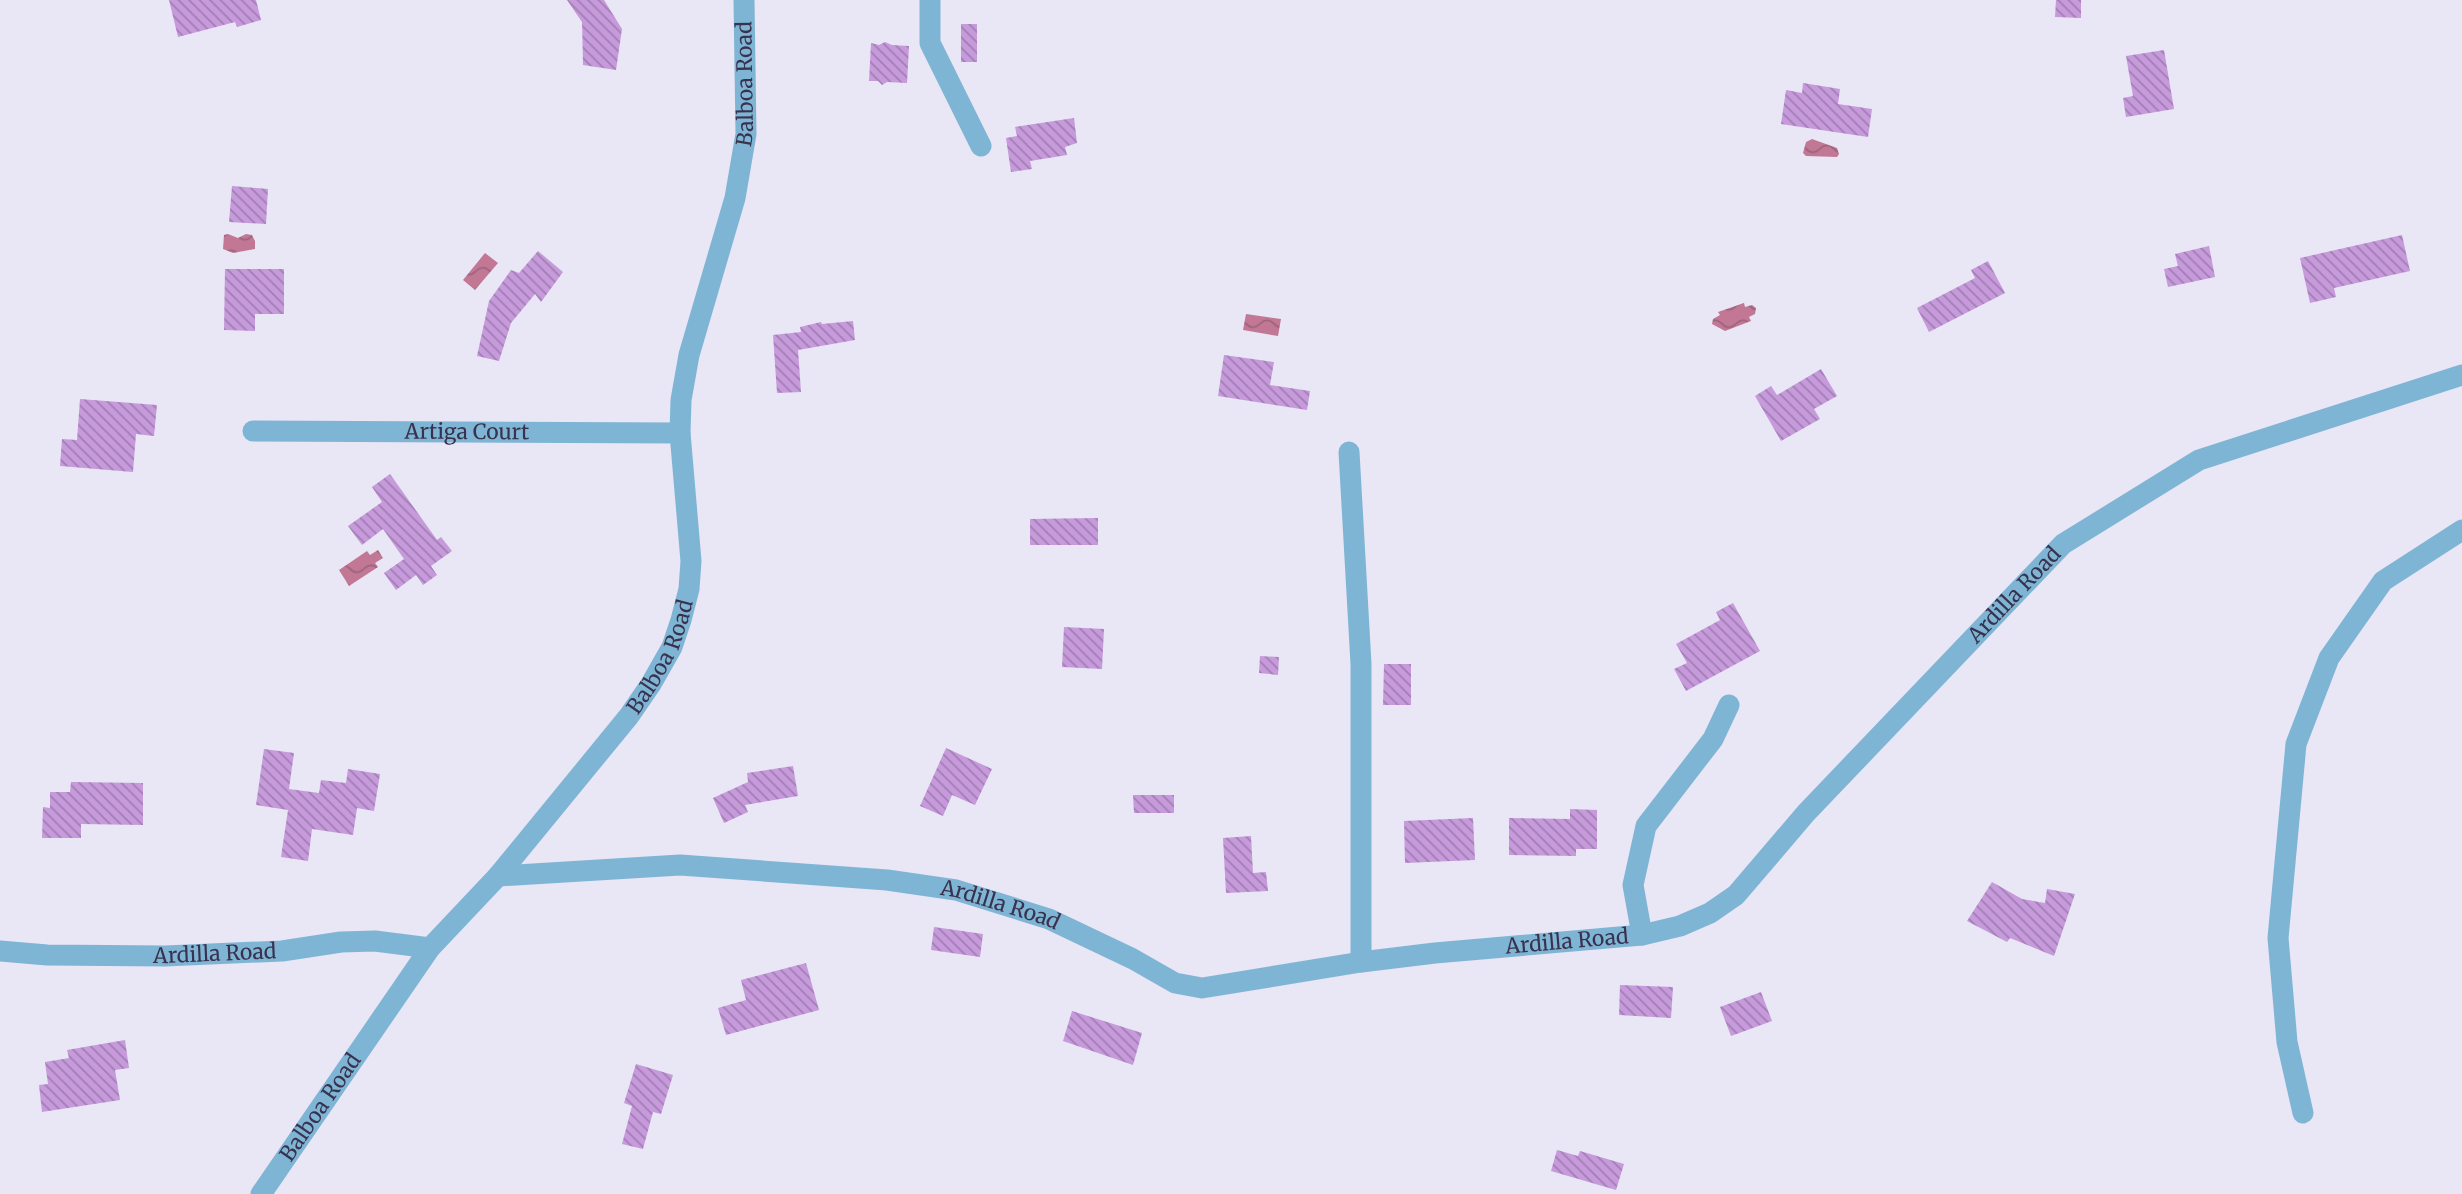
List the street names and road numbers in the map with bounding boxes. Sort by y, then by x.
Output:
street label: Balboa Road [730,21,759,149]
street label: Artiga Court [404,418,529,445]
street label: Ardilla Road [1961,540,2067,649]
street label: Balboa Road [620,596,699,719]
street label: Ardilla Road [938,874,1065,936]
street label: Ardilla Road [1503,922,1630,960]
street label: Ardilla Road [152,937,277,969]
street label: Balboa Road [273,1048,367,1166]

